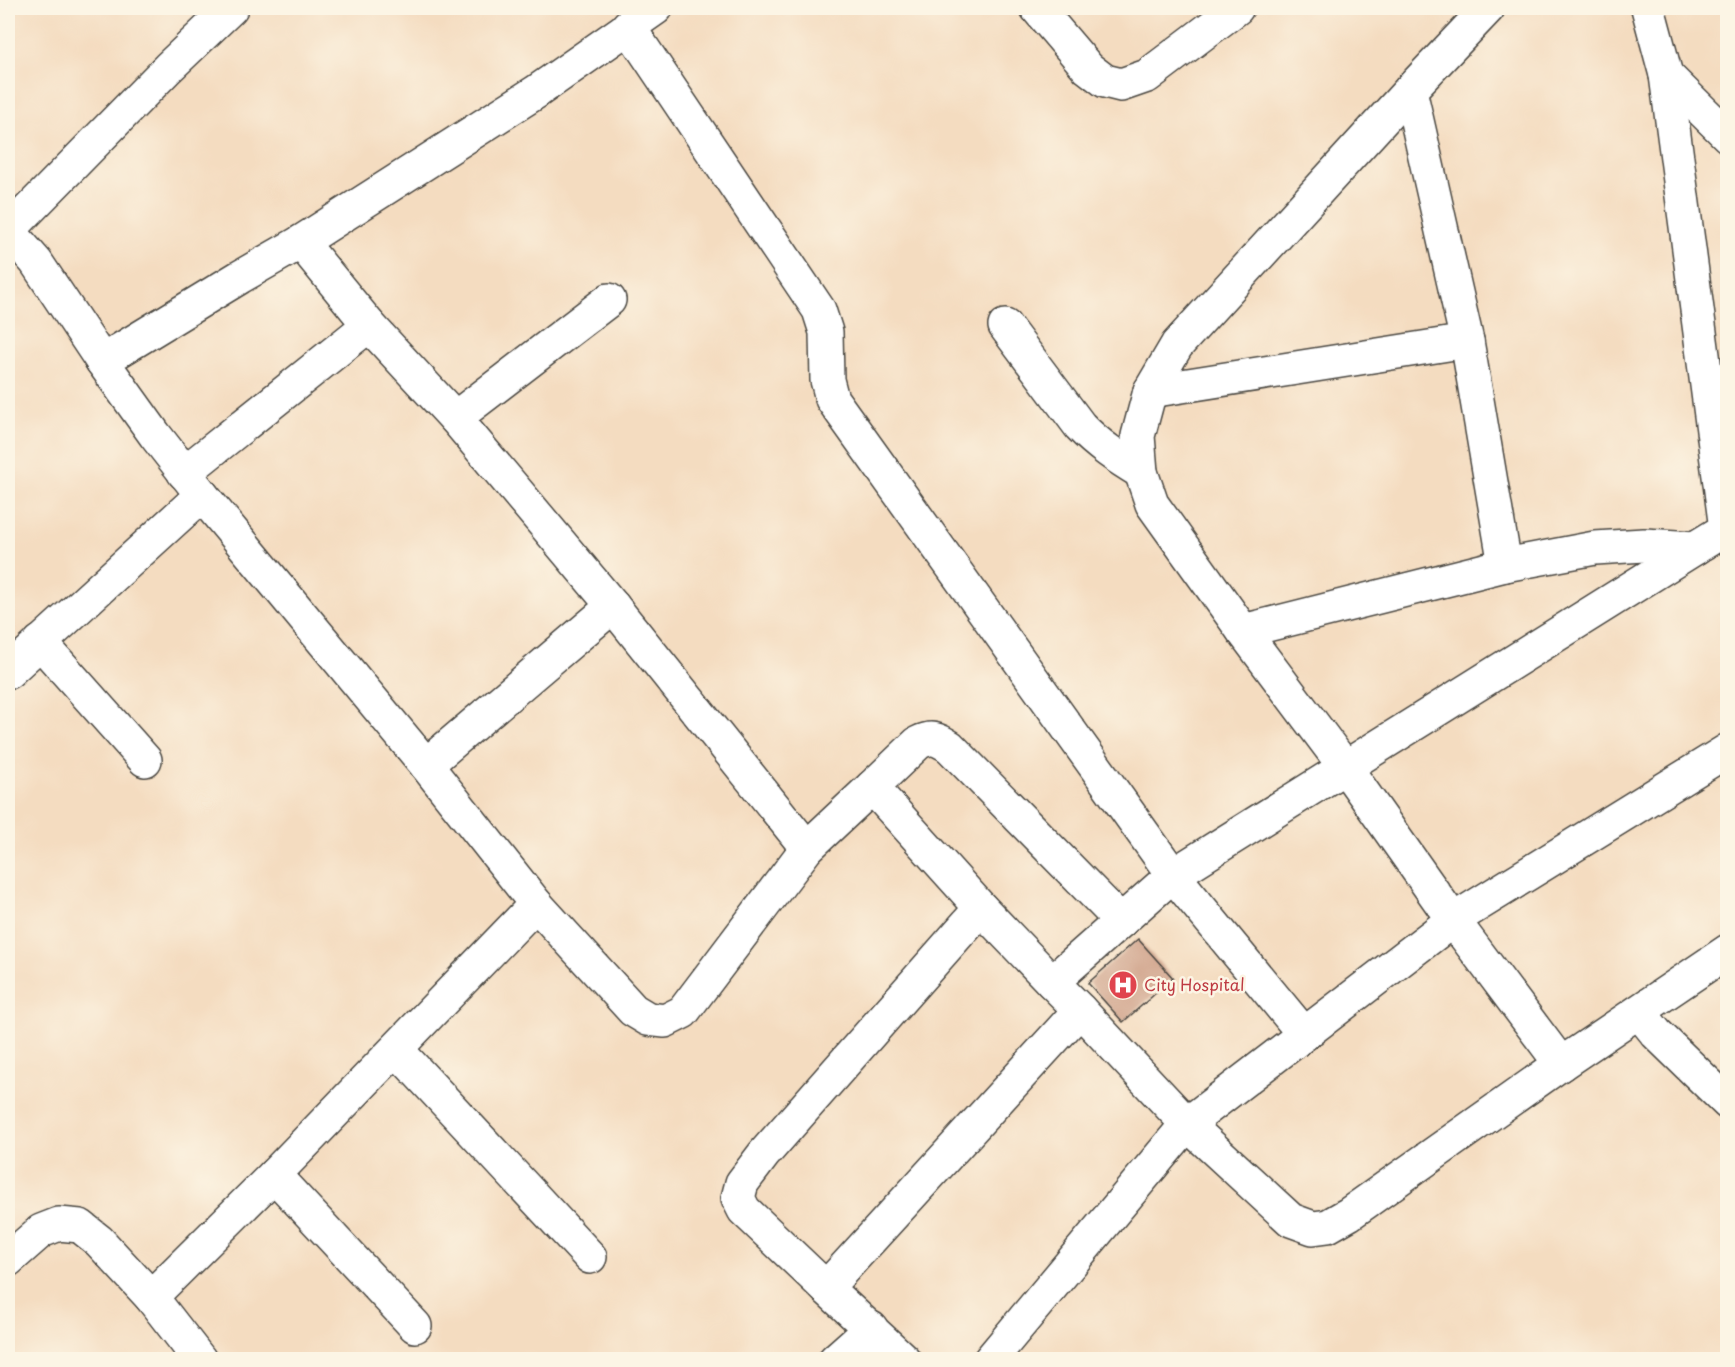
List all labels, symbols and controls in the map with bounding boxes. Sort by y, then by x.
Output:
hospital icon: City Hospital [1107,969,1139,1001]
place label: City Hospital [1144,972,1245,996]

